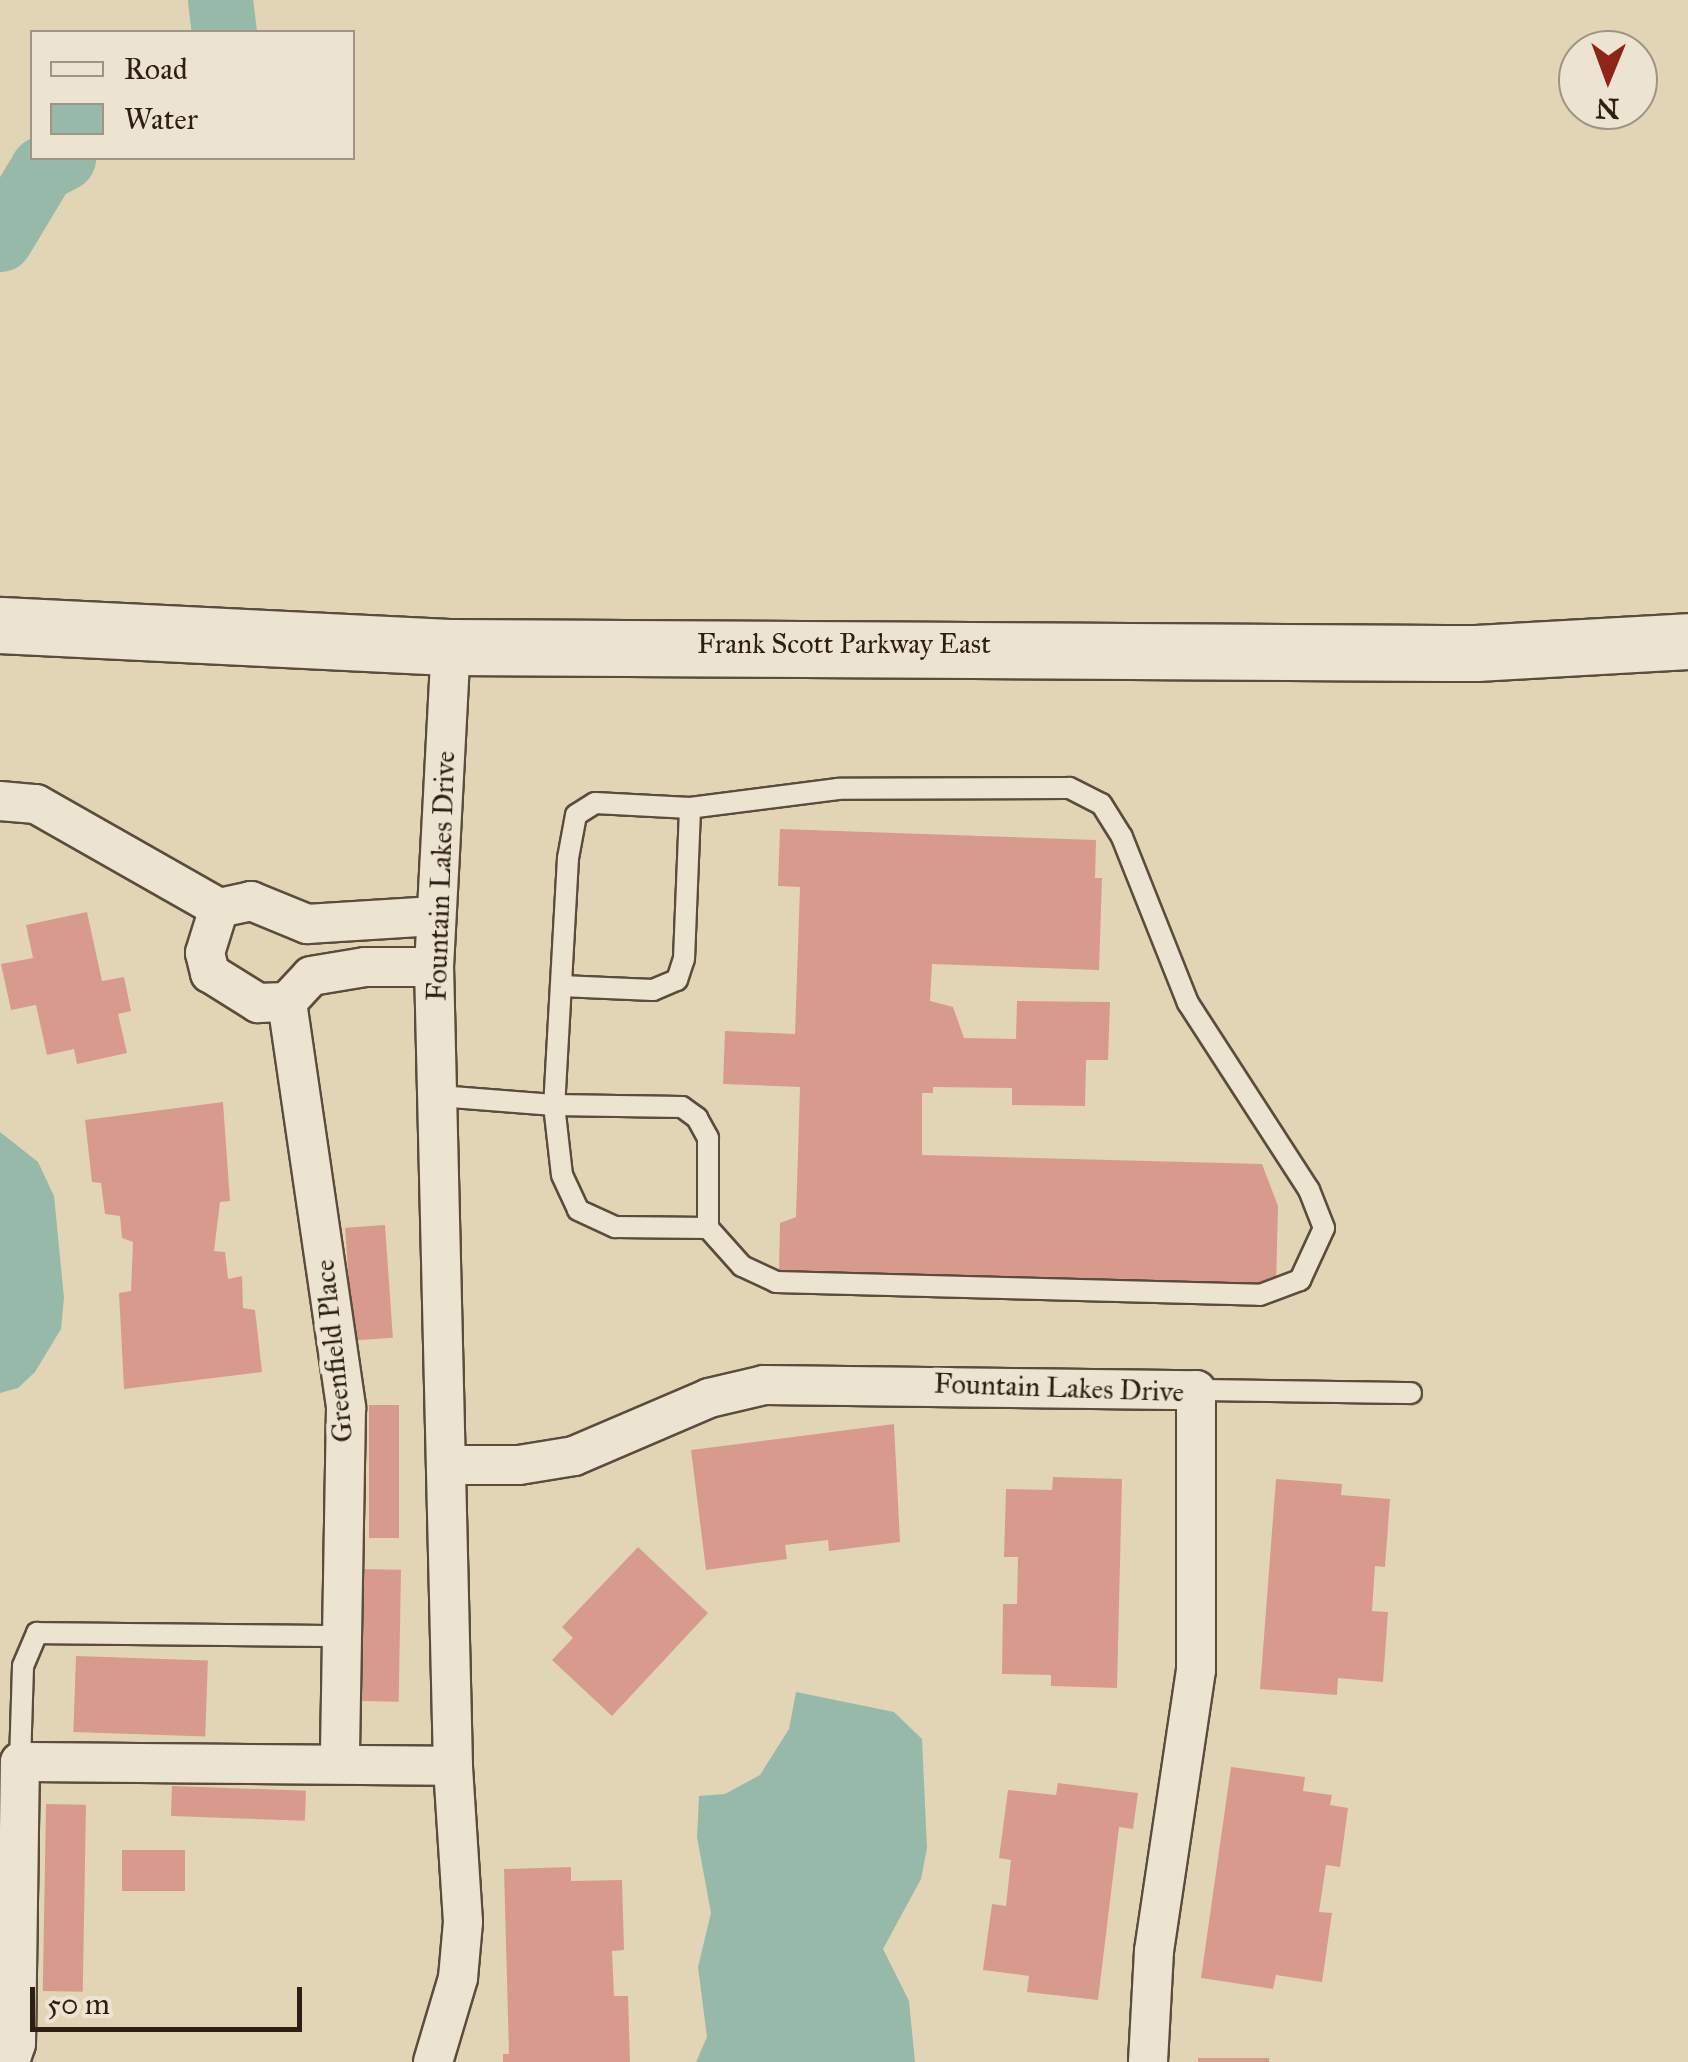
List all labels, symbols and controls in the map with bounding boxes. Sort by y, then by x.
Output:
legend [30,30,355,160]
north arrow [1558,30,1658,130]
text: Road [124,51,188,87]
text: N [1595,91,1620,126]
text: Water [124,101,198,137]
street label: Frank Scott Parkway East [697,627,991,661]
street label: Fountain Lakes Drive [420,750,462,1002]
street label: Greenfield Place [308,1258,360,1444]
street label: Fountain Lakes Drive [933,1367,1185,1409]
scale bar [35,1967,308,2029]
text: 50 m [47,1986,110,2022]

